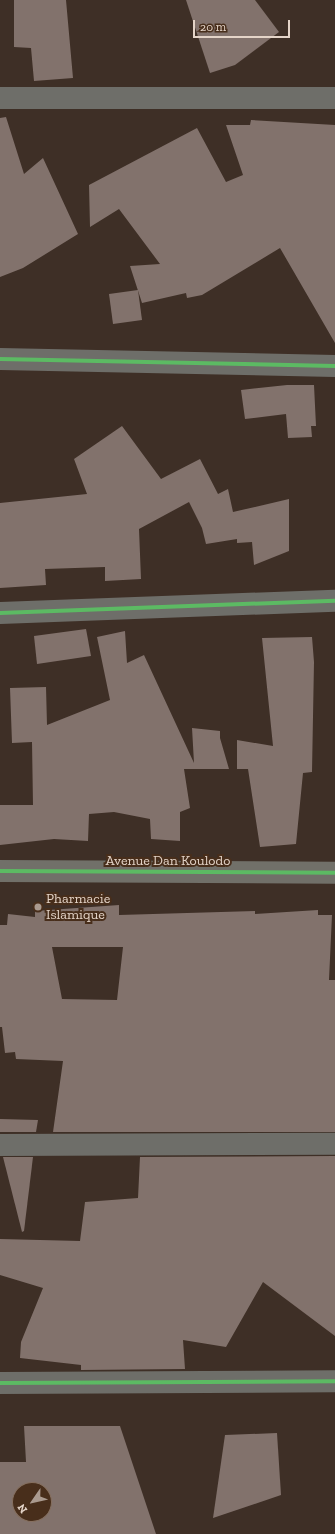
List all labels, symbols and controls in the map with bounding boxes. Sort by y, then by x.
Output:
scale bar [195,12,292,38]
text: 20 m [200,20,226,34]
street label: Avenue Dan Koulodo [106,853,230,869]
place label: Pharmacie Islamique [46,891,110,924]
marker: Pharmacie Islamique [33,902,43,912]
north arrow [12,1482,52,1522]
text: N [15,1501,30,1516]

